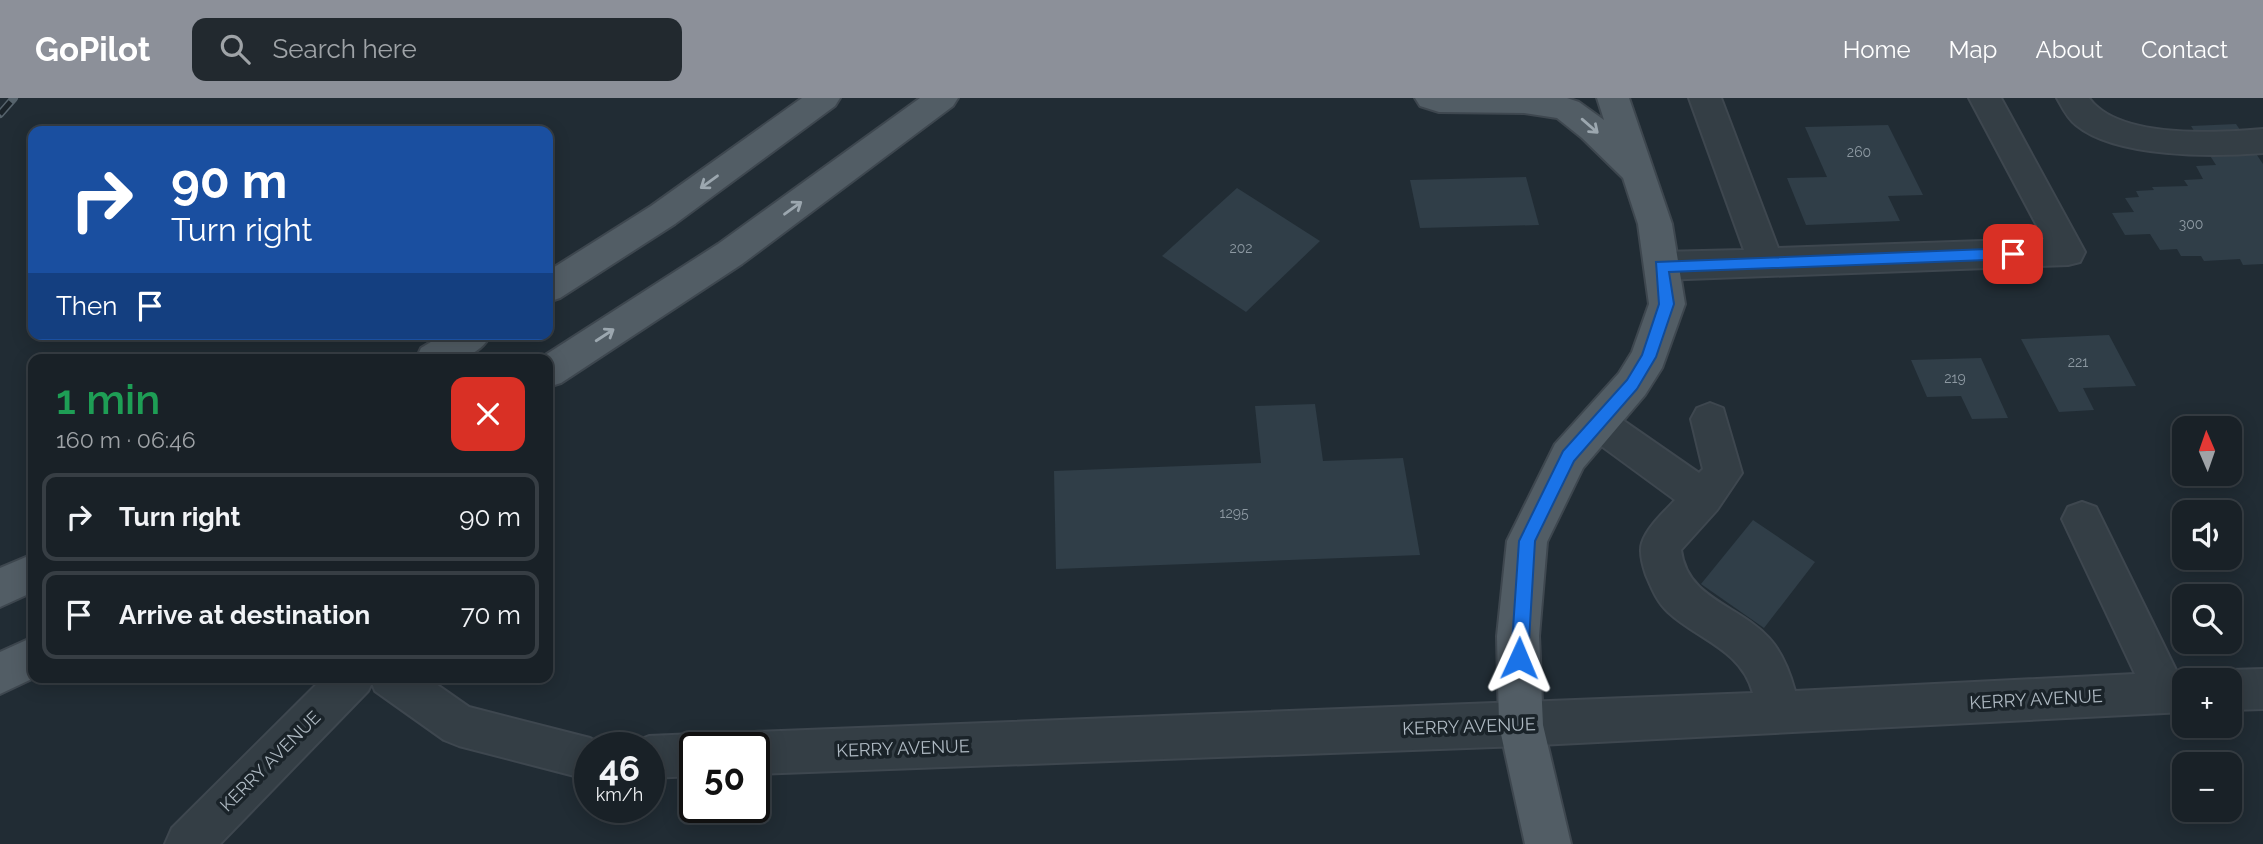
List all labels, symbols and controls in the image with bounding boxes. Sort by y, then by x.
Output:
search box [192,18,682,81]
text: GoPilot [35,30,150,69]
icon: search [216,30,254,68]
text: Search here [272,34,417,64]
text: Home [1843,35,1911,64]
text: Map [1949,35,1997,64]
text: About [2035,35,2103,64]
text: Contact [2141,35,2228,64]
one-way arrow [1581,118,1599,134]
house number: 260 [1847,144,1871,160]
text: 90 m [171,152,287,209]
icon: right [56,154,147,245]
one-way arrow [700,174,719,189]
one-way arrow [784,200,802,215]
text: Turn right [171,211,312,248]
house number: 300 [2179,216,2203,232]
pin [1983,224,2043,284]
icon: arrive [1994,235,2032,273]
house number: 202 [1229,240,1253,256]
icon: arrive [131,287,169,325]
text: Then [56,291,117,321]
one-way arrow [595,328,614,343]
house number: 221 [2068,354,2088,370]
house number: 219 [1944,370,1966,386]
text: 1 min [56,375,160,424]
button: close [451,377,525,451]
north arrow [2172,416,2242,486]
map controls [2172,416,2242,822]
text: 160 m · 06:46 [56,426,196,453]
icon: right [60,498,98,536]
button: sound [2172,500,2242,570]
text: Turn right [119,502,240,532]
text: 90 m [459,502,521,532]
house number: 1295 [1219,505,1249,521]
button: search [2172,584,2242,654]
icon: arrive [60,596,98,634]
text: Arrive at destination [119,600,370,630]
text: 70 m [461,600,521,630]
position arrow [1482,621,1556,695]
button: + [2172,668,2242,738]
street label: KERRY AVENUE [1969,685,2103,713]
street label: KERRY AVENUE [215,706,325,816]
street label: KERRY AVENUE [1402,713,1536,739]
speed limit sign: 50 [679,732,770,823]
street label: KERRY AVENUE [836,735,970,761]
text: 46 [599,748,640,789]
button: − [2172,752,2242,822]
text: km/h [596,784,643,805]

